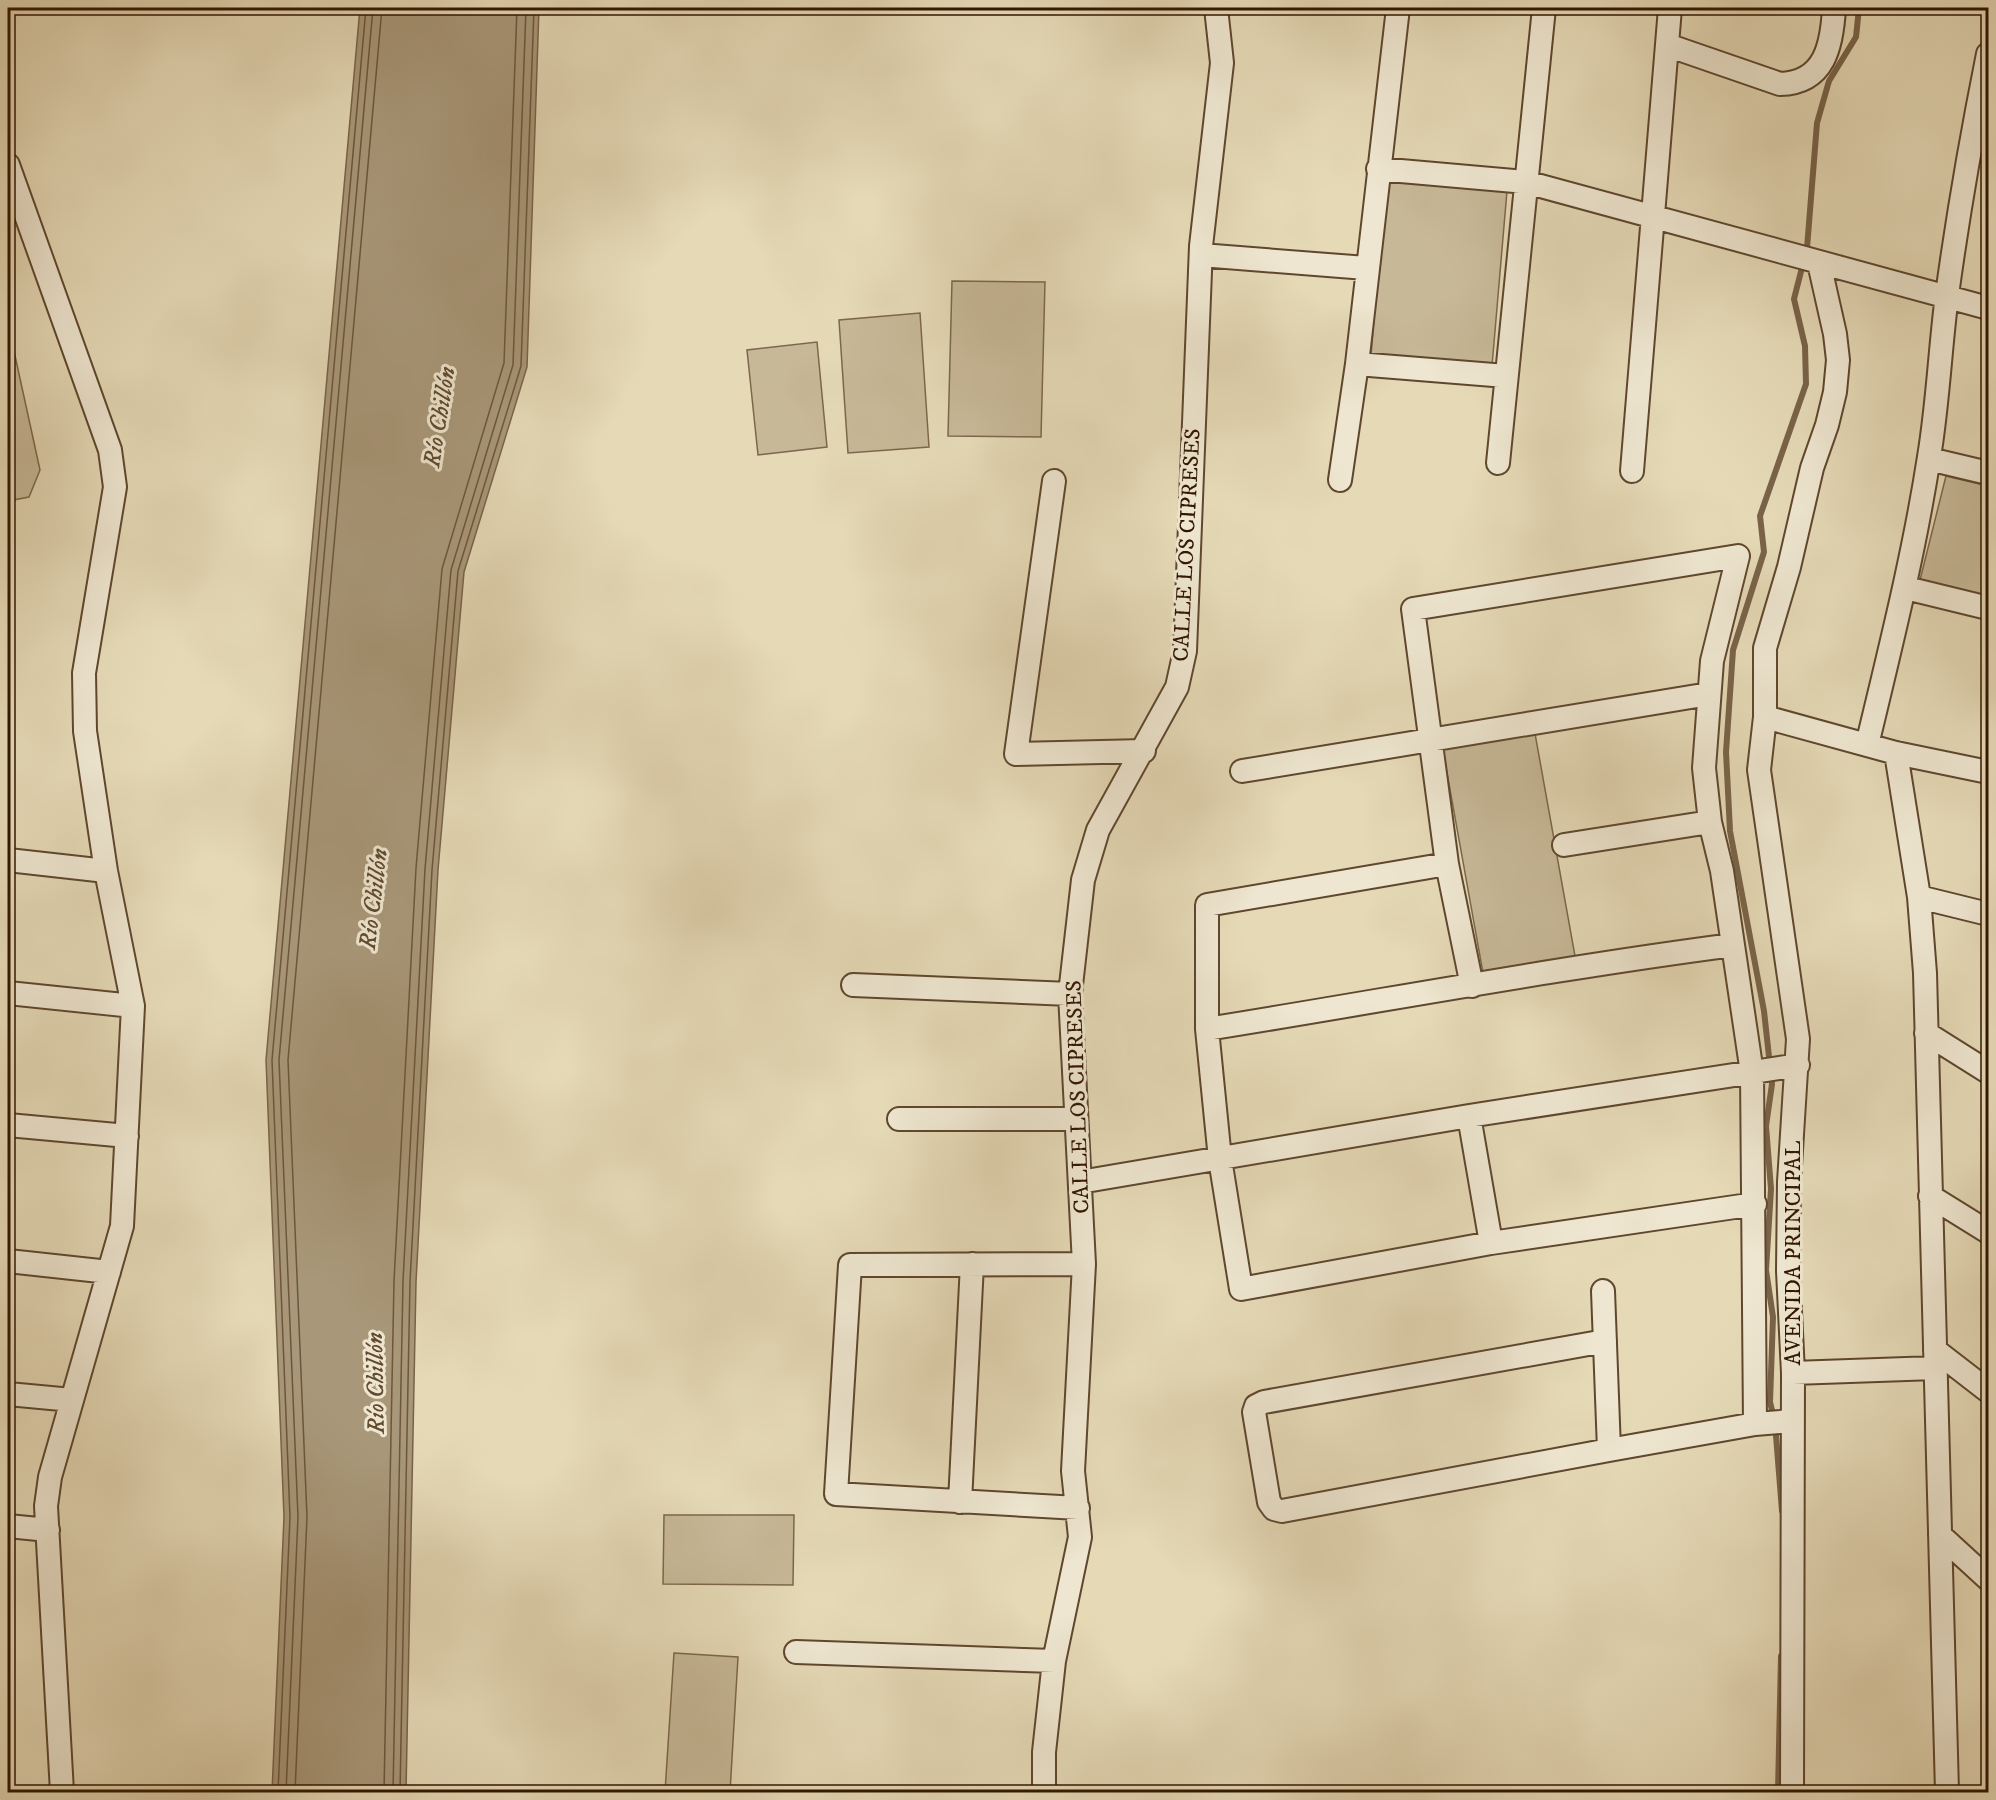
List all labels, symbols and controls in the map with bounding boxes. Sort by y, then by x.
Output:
water label: Río Chillón [417,364,463,471]
street label: CALLE LOS CIPRESES [1167,428,1207,662]
water label: Río Chillón [353,847,395,952]
street label: CALLE LOS CIPRESES [1060,980,1096,1214]
street label: AVENIDA PRINCIPAL [1780,1140,1807,1365]
water label: Río Chillón [360,1332,392,1435]

